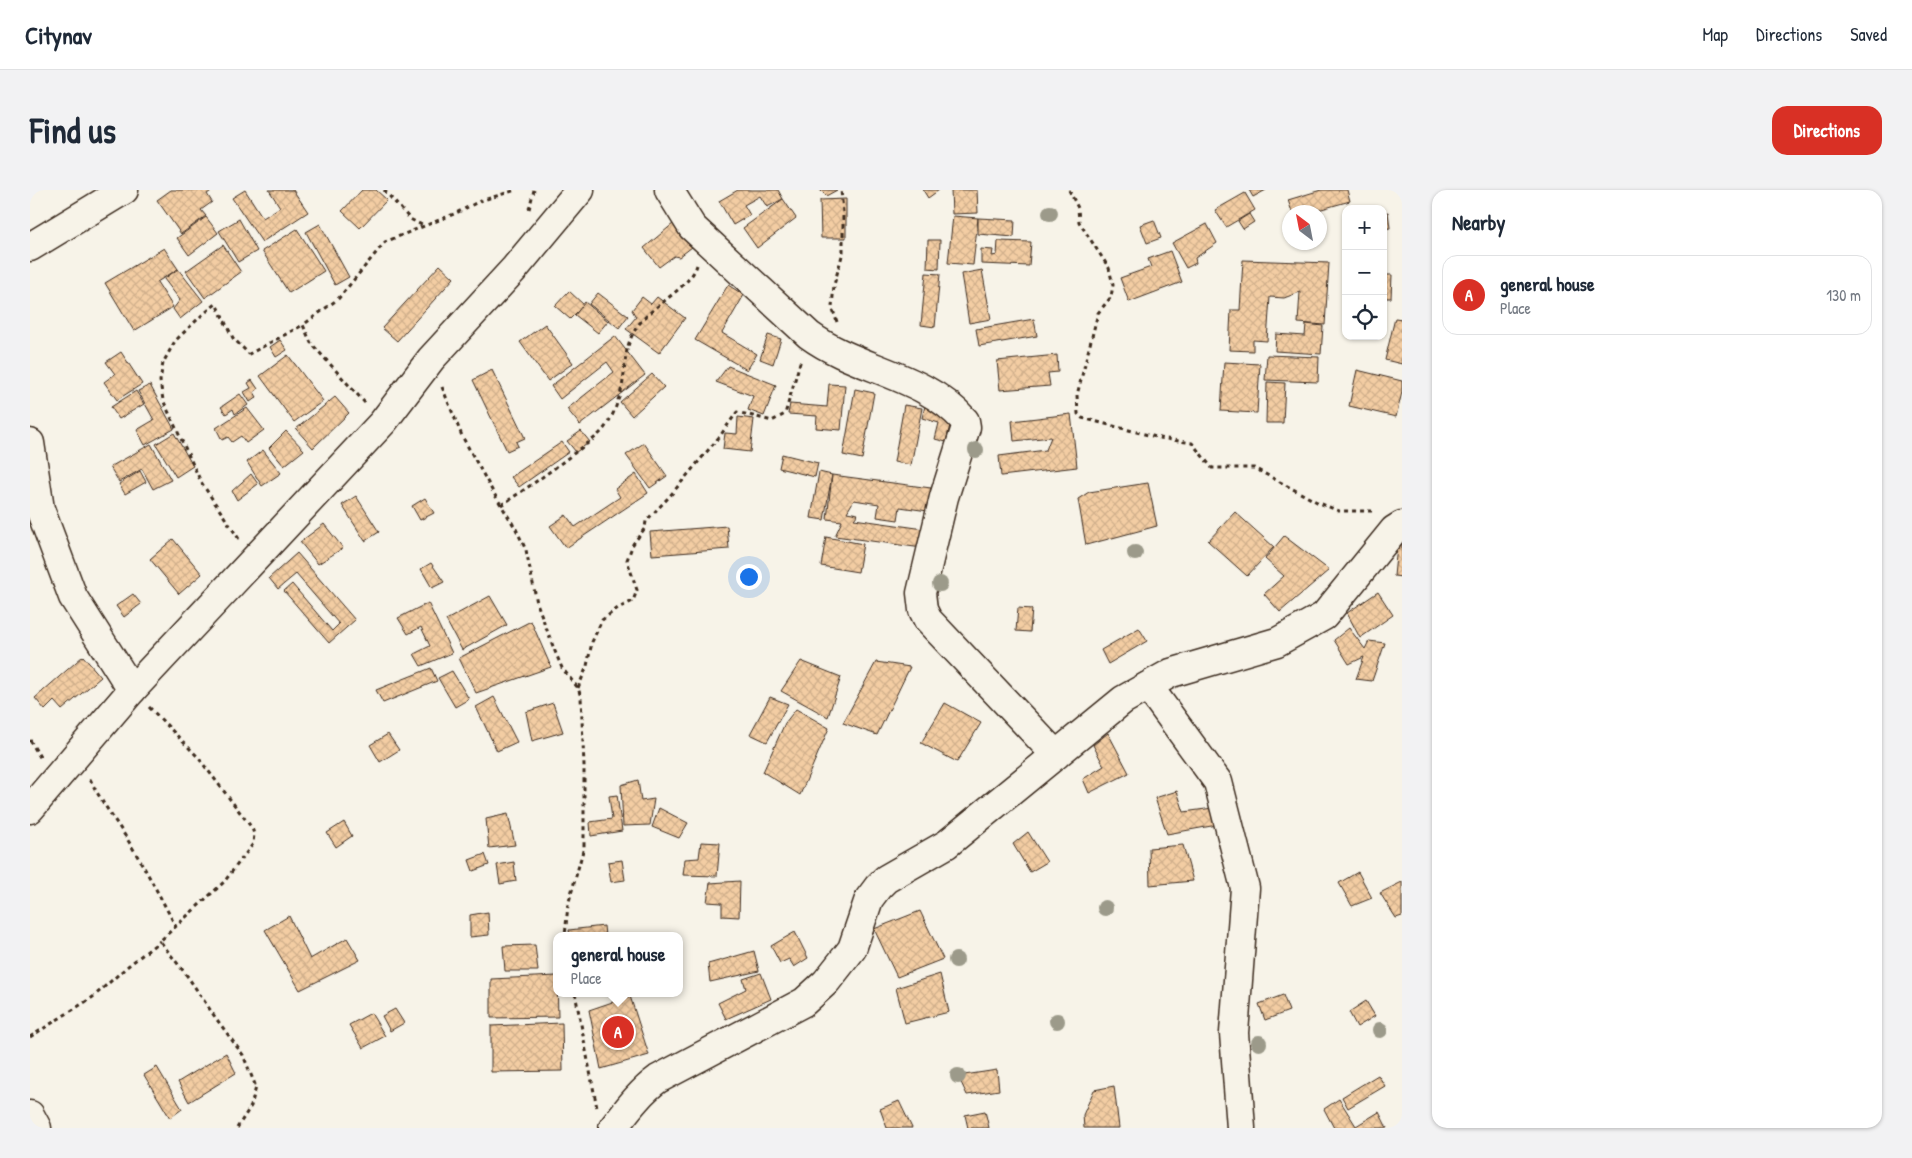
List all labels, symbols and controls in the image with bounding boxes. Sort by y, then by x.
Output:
text: Citynav [25,19,92,51]
text: Map [1703,22,1728,47]
text: Directions [1756,22,1822,47]
text: Saved [1850,22,1887,47]
button: Directions [1772,106,1882,155]
text: Find us [30,107,116,154]
north arrow [1282,205,1327,250]
map controls [1342,205,1387,340]
button: + [1342,205,1387,250]
text: Nearby [1452,208,1505,237]
button: − [1342,250,1387,295]
text: general house [1500,271,1594,297]
text: A [1465,284,1473,306]
text: 130 m [1826,284,1861,306]
button: locate [1342,295,1387,340]
text: Place [1500,297,1531,319]
your location [736,564,762,590]
popup [553,932,683,997]
text: general house [571,941,665,967]
text: Place [571,967,602,989]
pin: A [602,1013,634,1051]

